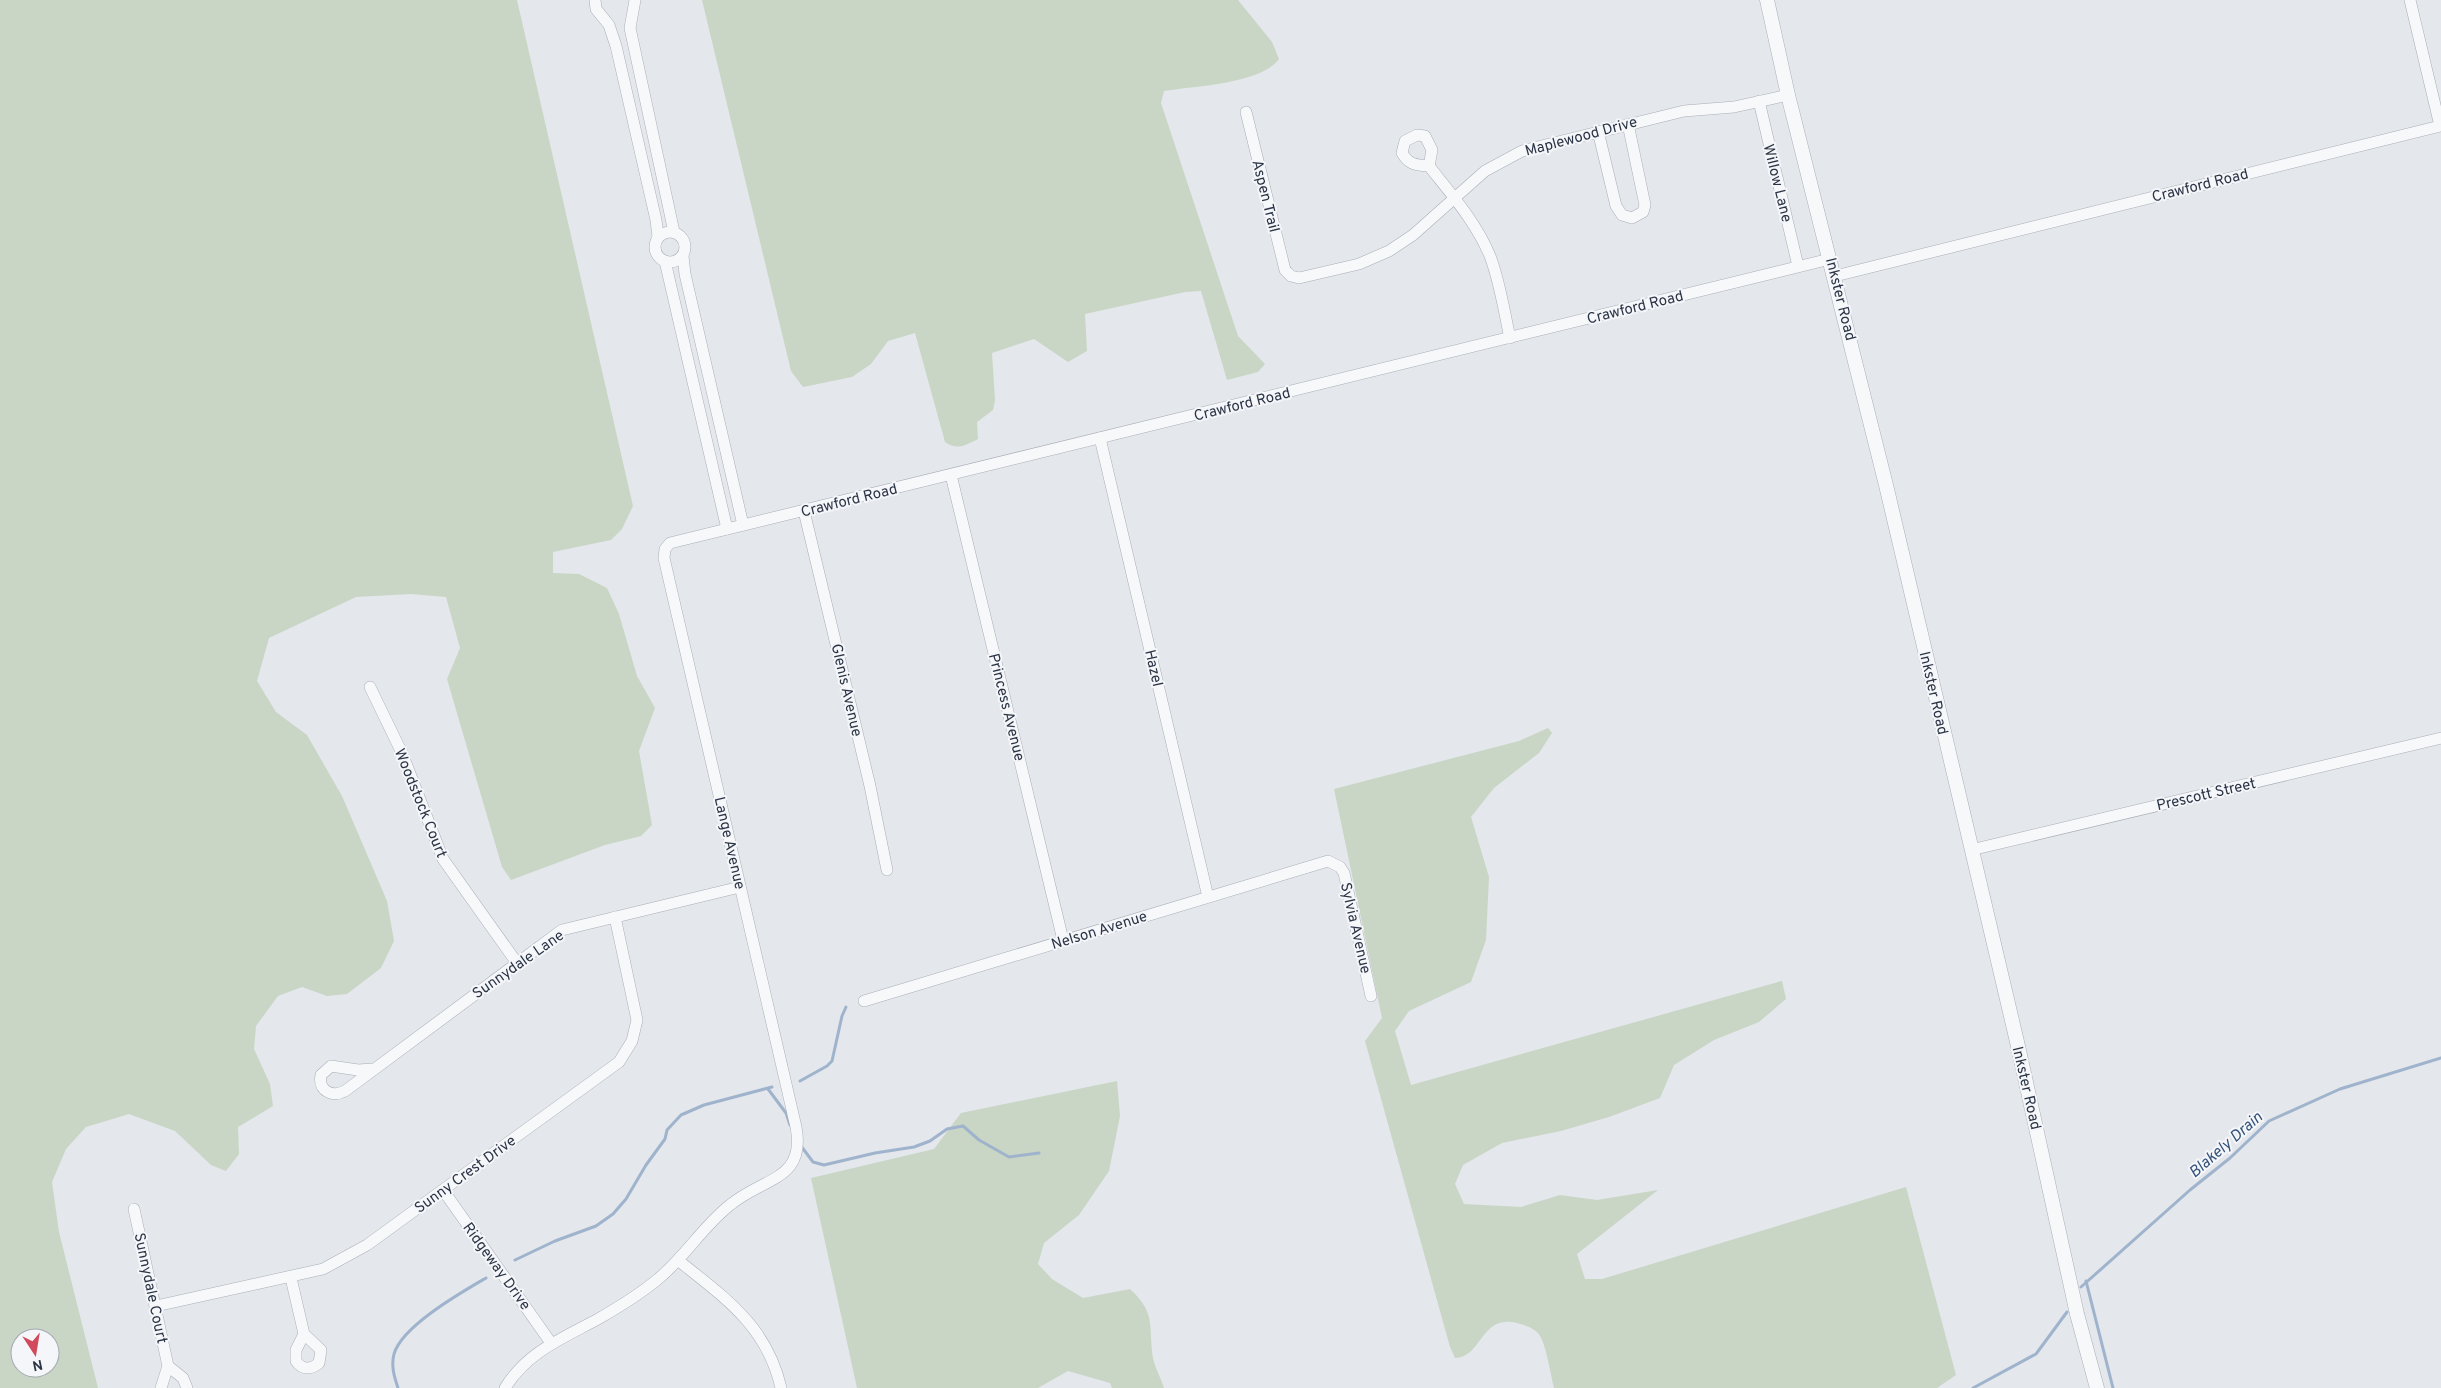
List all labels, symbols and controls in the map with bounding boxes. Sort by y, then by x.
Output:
street label: Maplewood Drive [1523,113,1640,162]
street label: Willow Lane [1758,142,1795,224]
street label: Aspen Trail [1246,158,1283,235]
street label: Crawford Road [2150,165,2251,208]
street label: Inkster Road [1820,256,1859,343]
street label: Crawford Road [1585,287,1686,330]
street label: Crawford Road [1192,384,1293,427]
street label: Crawford Road [799,480,900,523]
street label: Glenis Avenue [826,642,865,739]
street label: Hazel [1139,648,1166,689]
street label: Inkster Road [1914,650,1951,737]
street label: Princess Avenue [983,652,1028,763]
street label: Woodstock Court [389,746,450,861]
street label: Prescott Street [2155,775,2258,816]
street label: Lange Avenue [709,795,748,892]
street label: Sylvia Avenue [1335,881,1374,976]
street label: Nelson Avenue [1049,908,1150,955]
street label: Sunnydale Lane [469,927,568,1004]
street label: Inkster Road [2007,1045,2044,1132]
water label: Blakely Drain [2185,1108,2268,1183]
street label: Sunny Crest Drive [411,1132,520,1218]
street label: Ridgeway Drive [458,1219,534,1315]
street label: Sunnydale Court [129,1231,171,1345]
north arrow [10,1328,60,1378]
text: N [31,1355,44,1374]

